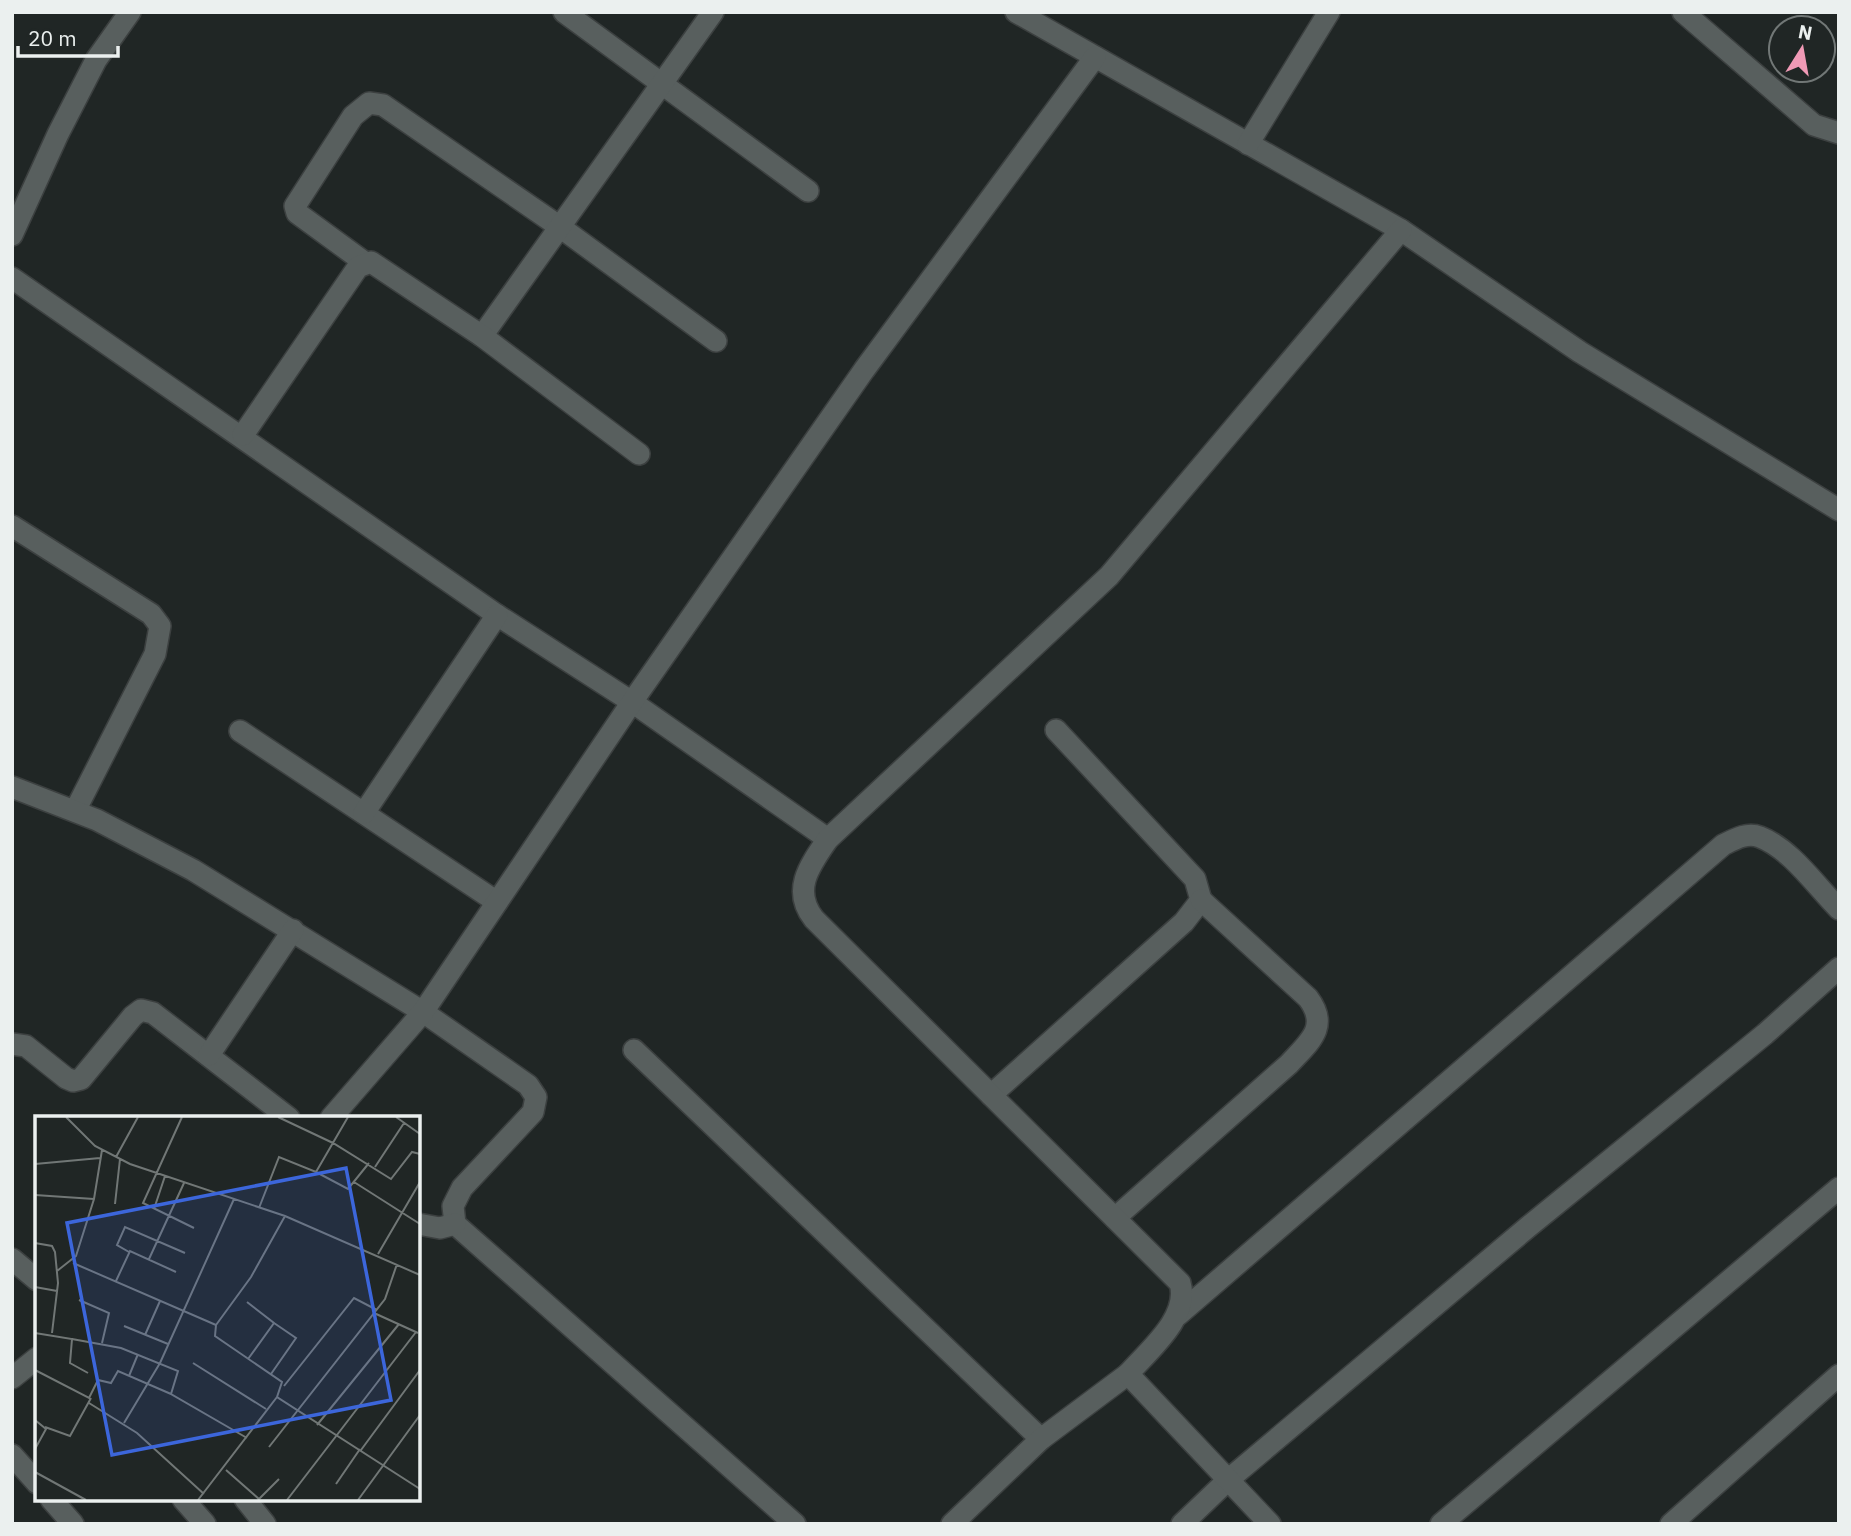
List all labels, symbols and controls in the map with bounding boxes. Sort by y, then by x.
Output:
scale bar [18,14,117,58]
north arrow [1767,14,1837,84]
text: N [1796,19,1814,45]
text: 20 m [28,24,77,52]
inset map [35,1116,420,1501]

